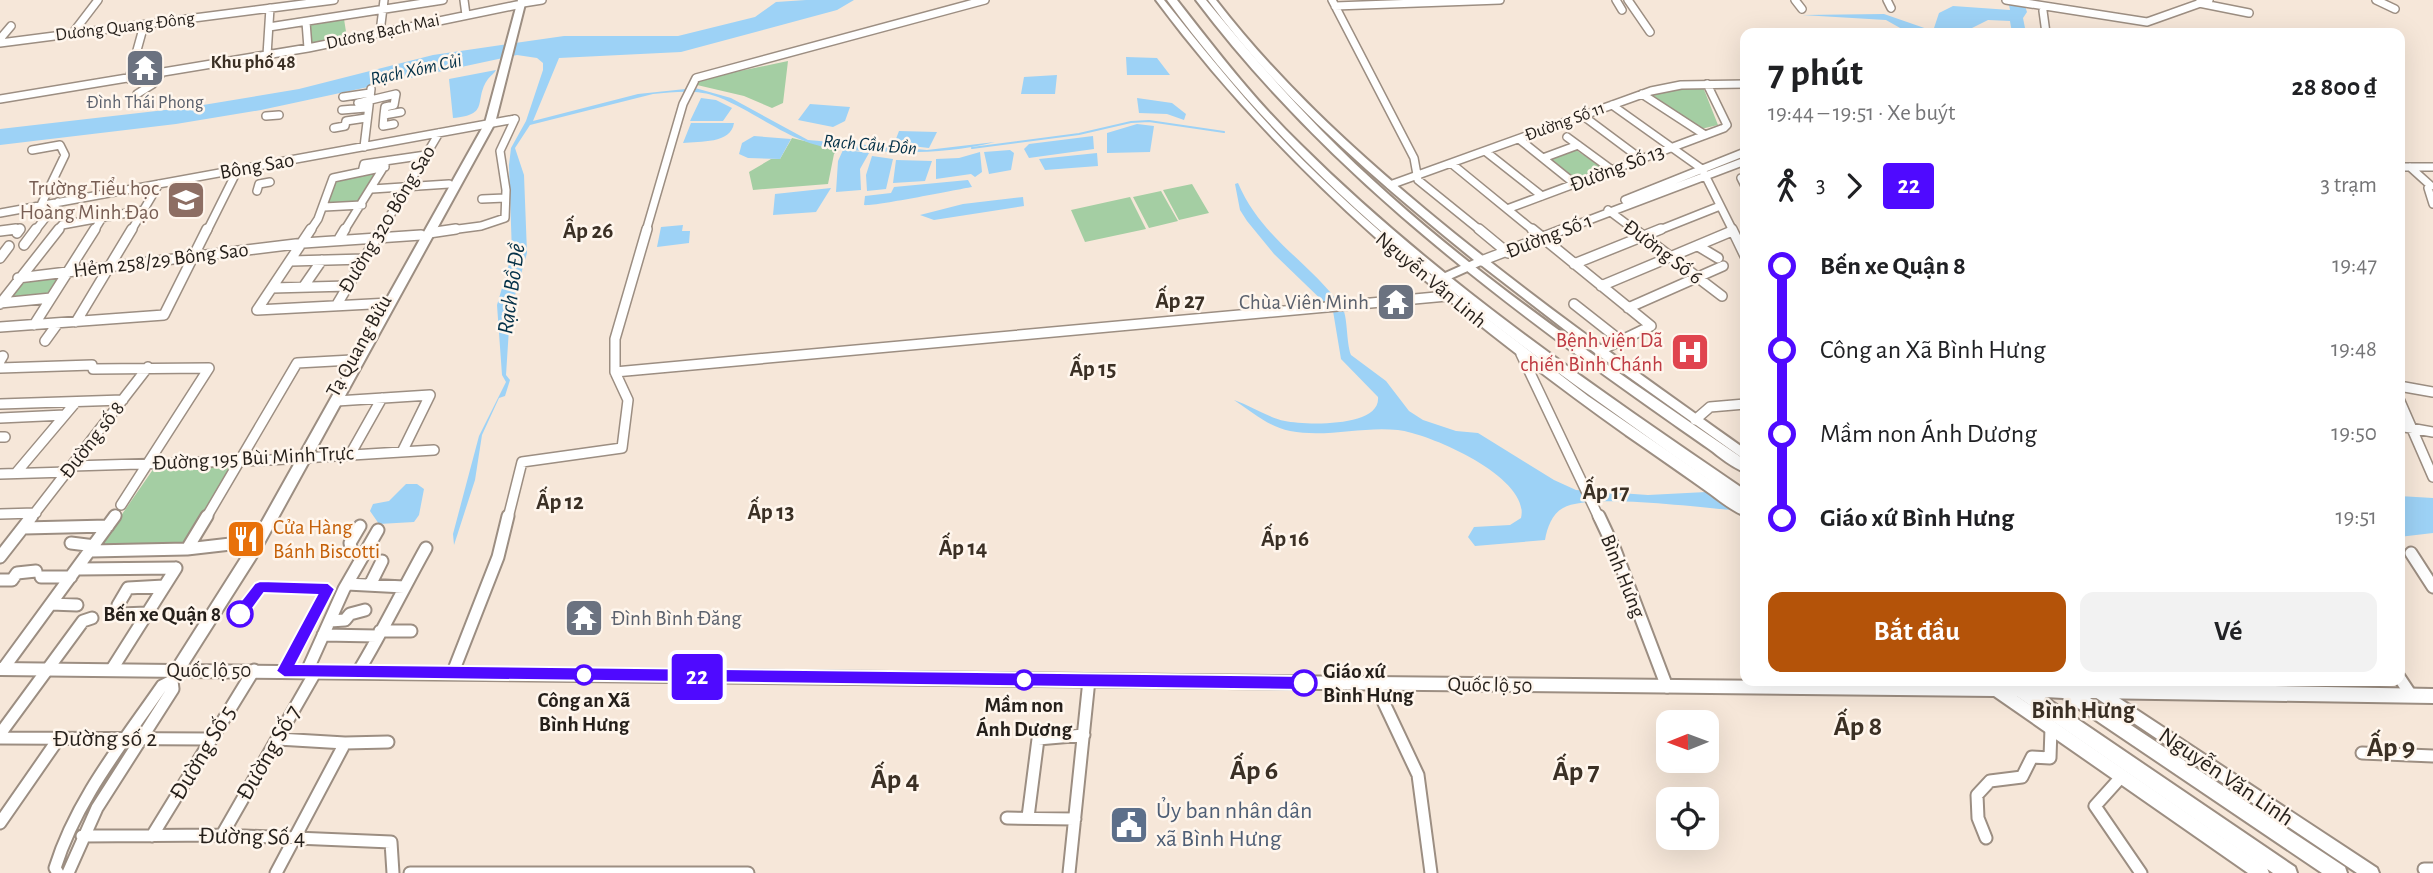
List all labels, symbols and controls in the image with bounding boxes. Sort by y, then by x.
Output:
street label: Dương Quang Đông [54,10,196,44]
street label: Dương Bạch Mai [325,11,441,53]
temple icon: Đình Thái Phong [124,47,166,89]
water label: Rạch Xóm Củi [369,51,463,89]
district label: Khu phố 48 [210,52,296,72]
text: 7 phút [1768,55,1863,93]
text: 28 800 ₫ [2291,74,2377,100]
place label: Đình Thái Phong [86,94,204,112]
street label: Đường Số 11 [1522,98,1607,145]
text: 19:44 – 19:51 · Xe buýt [1768,102,1955,125]
water label: Rạch Cầu Đồn [822,131,918,159]
street label: Đường Số 13 [1567,140,1667,196]
street label: Đường 320 Bông Sao [335,142,439,296]
street label: Bông Sao [218,149,296,183]
icon: walk [1768,167,1806,205]
icon: forward [1835,167,1873,205]
text: 3 [1816,174,1825,197]
text: 22 [1897,174,1920,198]
text: 3 trạm [2320,174,2377,197]
place label: Trường Tiểu học Hoàng Minh Đạo [20,177,159,223]
school or university icon: Trường Tiểu học Hoàng Minh Đạo [165,179,207,221]
street label: Đường Số 1 [1503,210,1595,262]
district label: Ấp 26 [563,215,613,243]
street label: Đường Số 6 [1619,216,1707,288]
street label: Nguyễn Văn Linh [1372,227,1491,332]
street label: Hẻm 258/29 Bông Sao [72,239,250,281]
water label: Rạch Bồ Đề [494,242,530,336]
text: Bến xe Quận 8 [1820,253,1966,279]
text: 19:47 [2332,254,2377,277]
temple icon: Chùa Viên Minh [1375,281,1417,323]
district label: Ấp 27 [1155,285,1205,313]
street label: Tạ Quang Bửu [322,291,396,401]
place label: Chùa Viên Minh [1239,292,1369,313]
place label: Bệnh viện Dã chiến Bình Chánh [1520,330,1663,375]
hospital icon: Bệnh viện Dã chiến Bình Chánh [1669,331,1711,373]
text: Công an Xã Bình Hưng [1820,337,2046,363]
text: 19:48 [2331,338,2377,361]
district label: Ấp 15 [1070,353,1117,381]
street label: Đường số 8 [56,397,128,483]
text: Mầm non Ánh Dương [1820,421,2037,447]
text: 19:50 [2331,422,2377,445]
street label: Đường 195 Bùi Minh Trực [152,442,354,474]
district label: Ấp 17 [1583,476,1630,504]
district label: Ấp 12 [536,486,584,514]
district label: Ấp 13 [748,496,795,524]
text: Giáo xứ Bình Hưng [1820,505,2014,531]
text: 19:51 [2335,506,2377,529]
place label: Cửa Hàng Bánh Biscotti [273,517,380,562]
restaurant icon: Cửa Hàng Bánh Biscotti [225,518,267,560]
district label: Ấp 16 [1261,523,1309,551]
street label: Bình Hưng [1597,531,1649,621]
district label: Ấp 14 [939,532,987,560]
button: Bắt đầu [1768,592,2066,672]
button: Vé [2080,592,2377,672]
temple icon: Đình Bình Đăng [563,597,605,639]
marker: Bến xe Quận 8 [227,601,253,627]
place label: Bến xe Quận 8 [103,603,221,626]
place label: Đình Bình Đăng [611,608,742,629]
line badge: 22 [666,654,728,700]
street label: Quốc lộ 50 [167,660,251,681]
place label: Giáo xứ Bình Hưng [1323,661,1414,706]
marker: Công an Xã Bình Hưng [574,665,594,685]
text: 22 [686,665,708,689]
marker: Mầm non Ánh Dương [1014,670,1034,690]
marker: Giáo xứ Bình Hưng [1291,670,1317,696]
street label: Quốc lộ 50 [1447,674,1533,696]
place label: Công an Xã Bình Hưng [538,690,630,735]
place label: Mầm non Ánh Dương [976,694,1072,740]
district label: Bình Hưng [2031,699,2136,723]
street label: Đường Số 7 [232,701,306,805]
street label: Đường Số 5 [166,702,240,804]
district label: Ấp 8 [1834,708,1882,741]
north arrow [1656,710,1718,774]
map controls [1656,710,1719,850]
street label: Nguyễn Văn Linh [2154,722,2298,831]
street label: Đường số 2 [53,727,157,751]
district label: Ấp 9 [2367,729,2415,762]
district label: Ấp 6 [1230,752,1278,785]
district label: Ấp 7 [1552,753,1600,786]
district label: Ấp 4 [870,761,920,794]
button: locate [1656,787,1719,850]
place label: Ủy ban nhân dân xã Bình Hưng [1156,797,1312,851]
public building icon: Ủy ban nhân dân xã Bình Hưng [1108,804,1150,846]
street label: Đường Số 4 [198,824,306,850]

